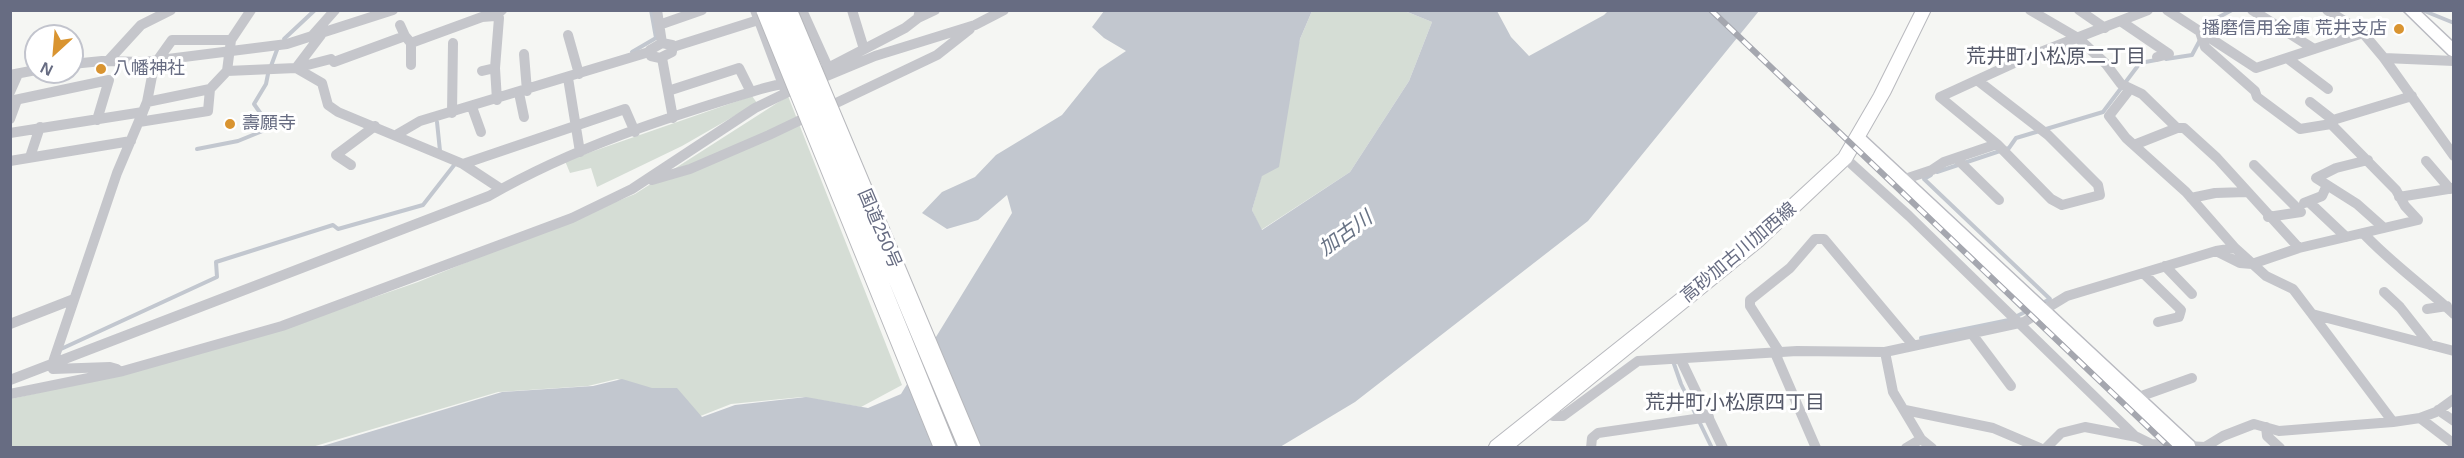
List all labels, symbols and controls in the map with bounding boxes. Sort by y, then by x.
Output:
place label: 播磨信用金庫 荒井支店 [2202,18,2387,40]
marker: 播磨信用金庫 荒井支店 [2392,22,2406,36]
north arrow [24,24,84,84]
district label: 荒井町小松原二丁目 [1966,45,2146,69]
place label: 八幡神社 [113,58,185,80]
text: N [38,59,56,79]
marker: 八幡神社 [94,62,108,76]
place label: 壽願寺 [242,113,296,135]
marker: 壽願寺 [223,117,237,131]
street label: 国道250号 [853,186,905,272]
street label: 高砂加古川加西線 [1677,198,1801,308]
water label: 加古川 [1315,207,1377,261]
district label: 荒井町小松原四丁目 [1645,391,1825,415]

